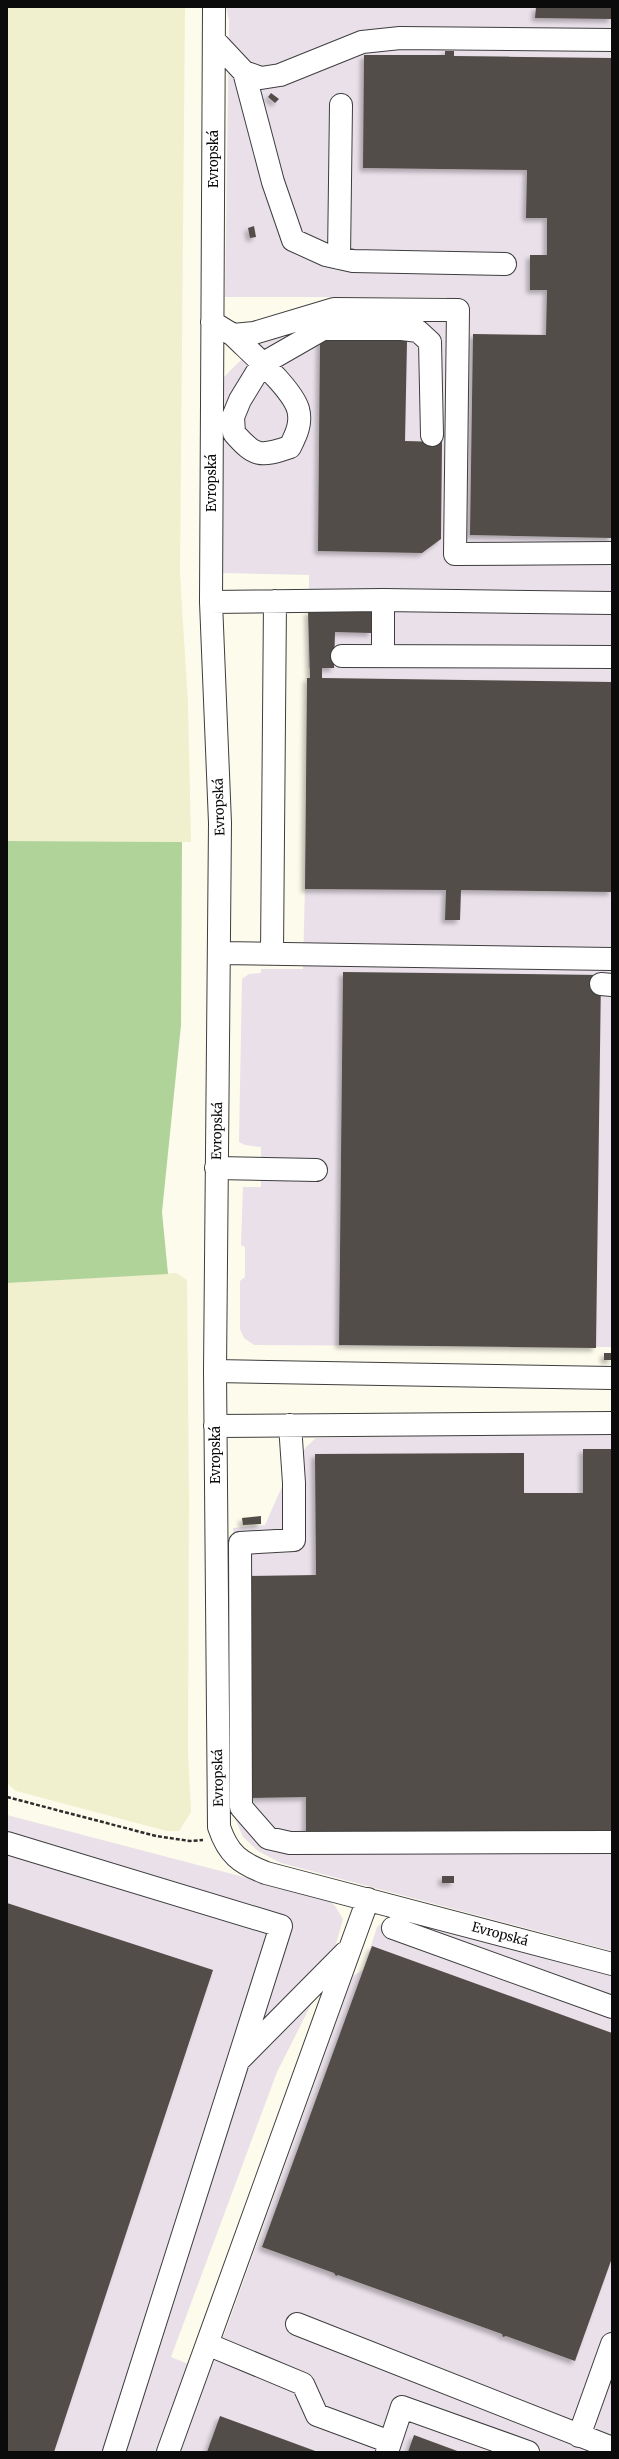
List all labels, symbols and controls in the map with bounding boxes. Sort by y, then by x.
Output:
street label: Evropská [205,130,222,188]
street label: Evropská [203,454,220,512]
street label: Evropská [209,778,229,836]
street label: Evropská [208,1102,226,1160]
street label: Evropská [207,1426,224,1484]
street label: Evropská [209,1749,227,1807]
street label: Evropská [470,1918,530,1950]

